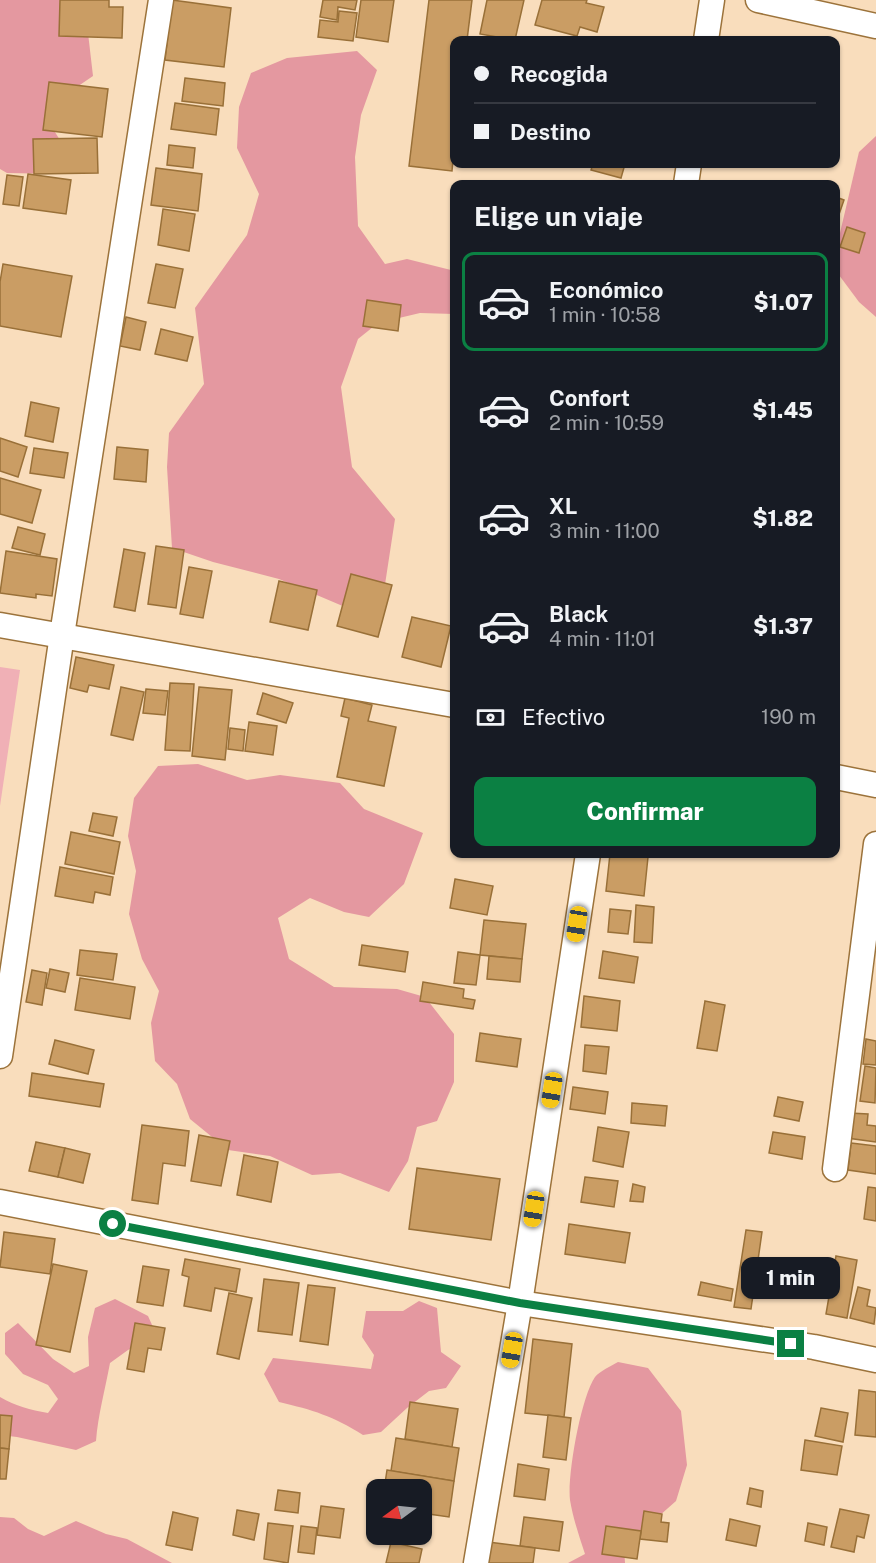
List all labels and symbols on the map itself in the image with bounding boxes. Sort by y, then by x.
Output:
car [565,905,589,943]
car [540,1071,564,1109]
car [522,1190,546,1228]
route start [99,1210,126,1237]
callout: 1 min [742,1257,840,1299]
route end [777,1330,804,1357]
car [500,1331,524,1369]
north arrow [366,1479,432,1545]

